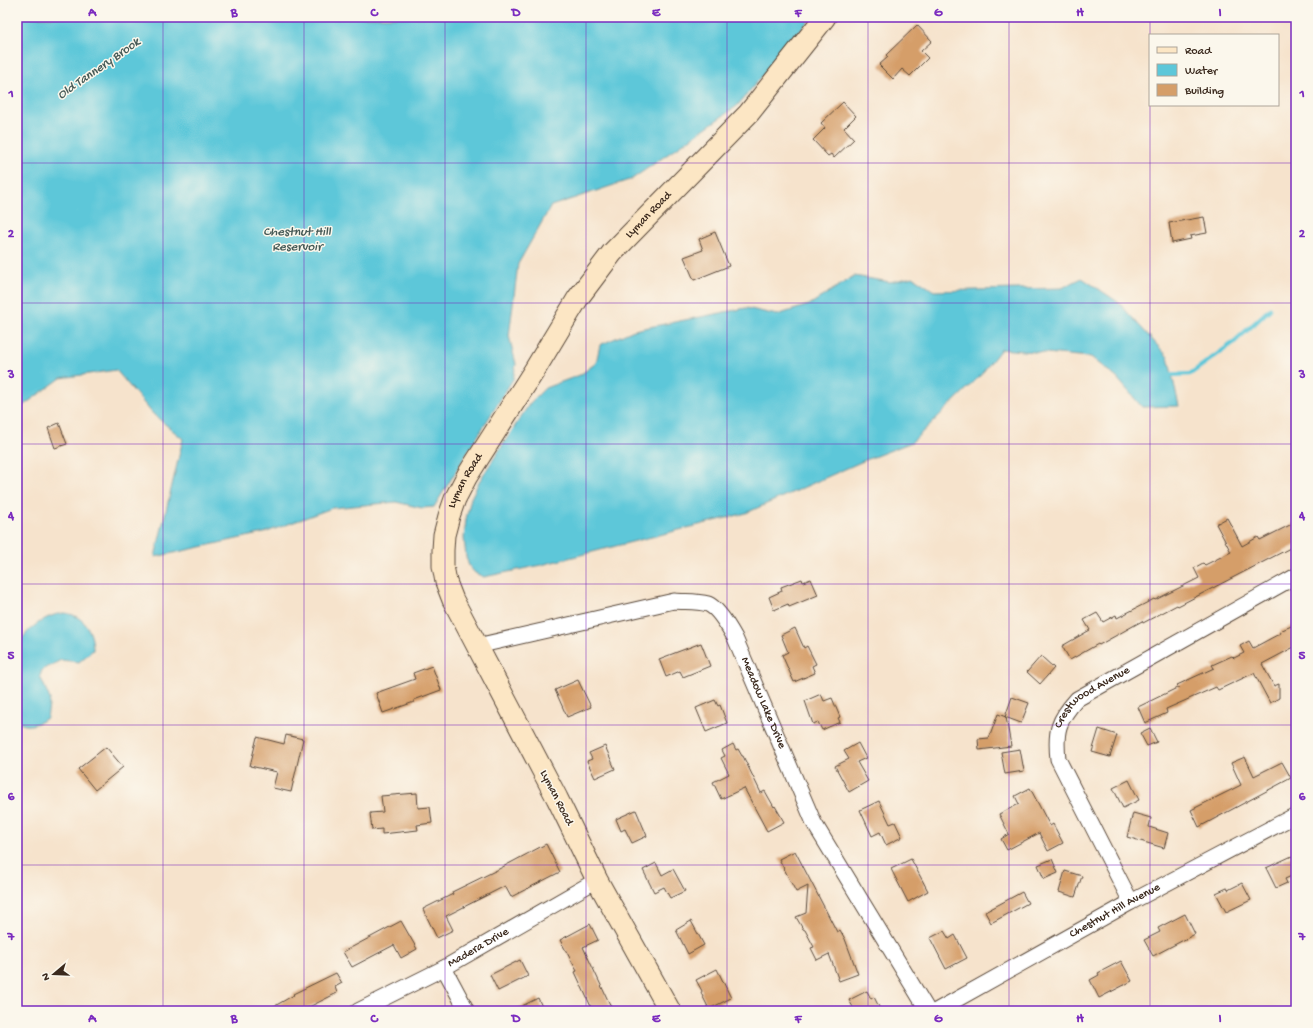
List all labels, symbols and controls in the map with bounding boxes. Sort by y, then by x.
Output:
text: A [87,6,97,21]
text: B [230,6,239,21]
text: C [369,6,379,21]
text: D [511,6,521,21]
text: E [652,6,661,21]
text: F [794,6,803,21]
text: G [934,6,943,21]
text: H [1076,6,1084,21]
text: I [1218,6,1222,21]
water label: Old Tannery Brook [55,34,144,103]
legend [1149,34,1279,106]
text: Road [1185,45,1212,59]
text: Water [1185,65,1219,79]
text: Building [1184,85,1224,99]
text: 1 [7,87,14,102]
text: 1 [1298,87,1305,102]
street label: Lyman Road [623,188,676,242]
water label: Chestnut Hill Reservoir [263,225,332,255]
text: 2 [8,227,15,242]
text: 2 [1299,227,1306,242]
text: 3 [7,368,15,383]
text: 3 [1298,368,1306,383]
street label: Lyman Road [445,450,487,510]
text: 4 [7,509,15,524]
text: 4 [1298,509,1306,524]
text: 5 [8,649,15,664]
text: 5 [1299,649,1306,664]
street label: Meadow Lake Drive [737,655,789,752]
street label: Crestwood Avenue [1052,663,1133,730]
street label: Lyman Road [536,768,576,829]
text: 6 [8,790,15,805]
text: 6 [1299,790,1306,805]
street label: Chestnut Hill Avenue [1067,880,1164,942]
street label: Madera Drive [445,925,512,971]
text: 7 [7,930,16,945]
text: 7 [1298,930,1307,945]
north arrow [34,954,74,994]
text: N [40,971,53,982]
text: A [87,1012,97,1027]
text: B [230,1012,239,1027]
text: C [369,1012,379,1027]
text: D [511,1012,521,1027]
text: E [652,1012,661,1027]
text: F [794,1012,803,1027]
text: G [934,1012,943,1027]
text: H [1076,1012,1084,1027]
text: I [1218,1012,1222,1027]

